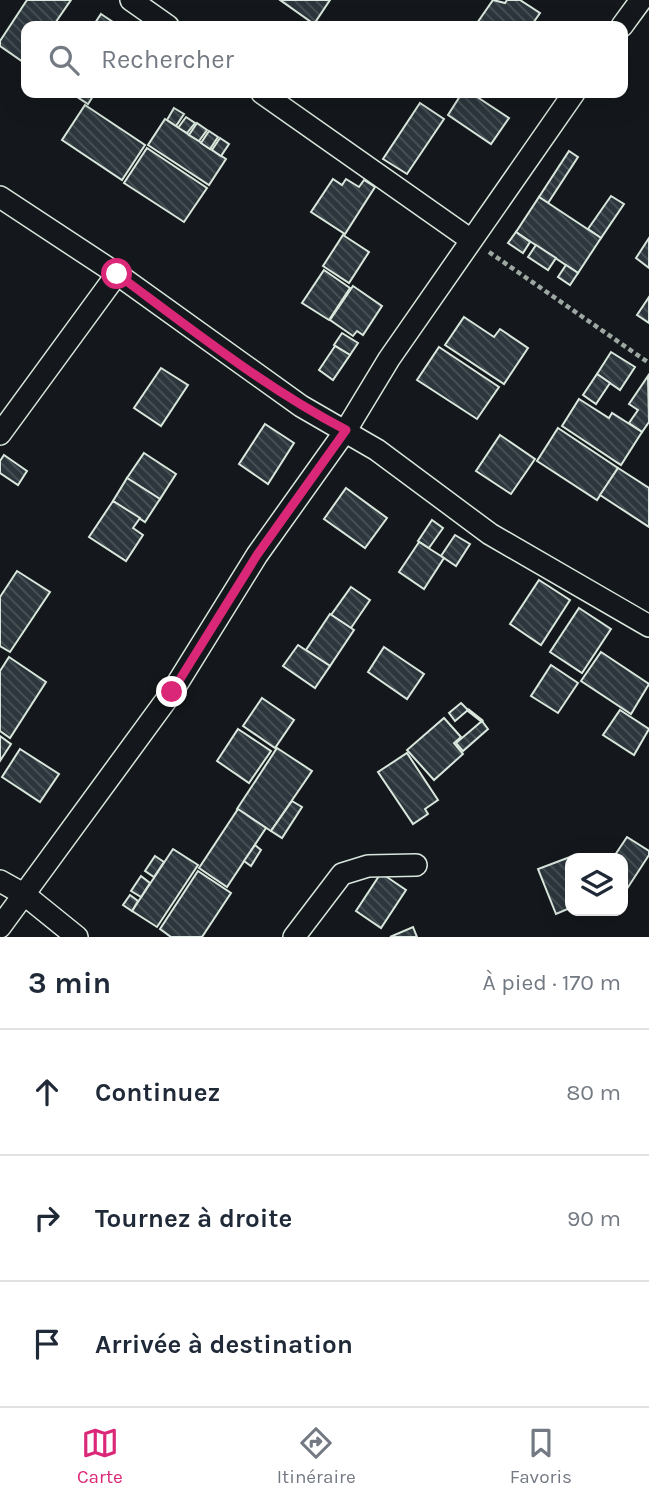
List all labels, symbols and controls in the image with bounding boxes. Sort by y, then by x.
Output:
search box [21,21,628,98]
icon: search [45,41,83,79]
text: Rechercher [101,44,234,75]
route start [101,258,132,289]
route end [156,676,187,707]
map controls [565,853,628,916]
button: layers [565,853,628,916]
text: 3 min [28,965,111,1001]
text: À pied · 170 m [483,969,621,996]
icon: ahead [28,1073,66,1111]
text: Continuez [95,1077,220,1108]
text: 80 m [566,1079,621,1106]
icon: right [28,1199,66,1237]
text: Tournez à droite [95,1203,292,1234]
text: 90 m [567,1205,621,1232]
icon: arrive [28,1325,66,1363]
text: Arrivée à destination [95,1329,353,1360]
tab: Carte [77,1424,123,1488]
tab: Itinéraire [277,1424,356,1488]
tab: Favoris [510,1424,572,1488]

